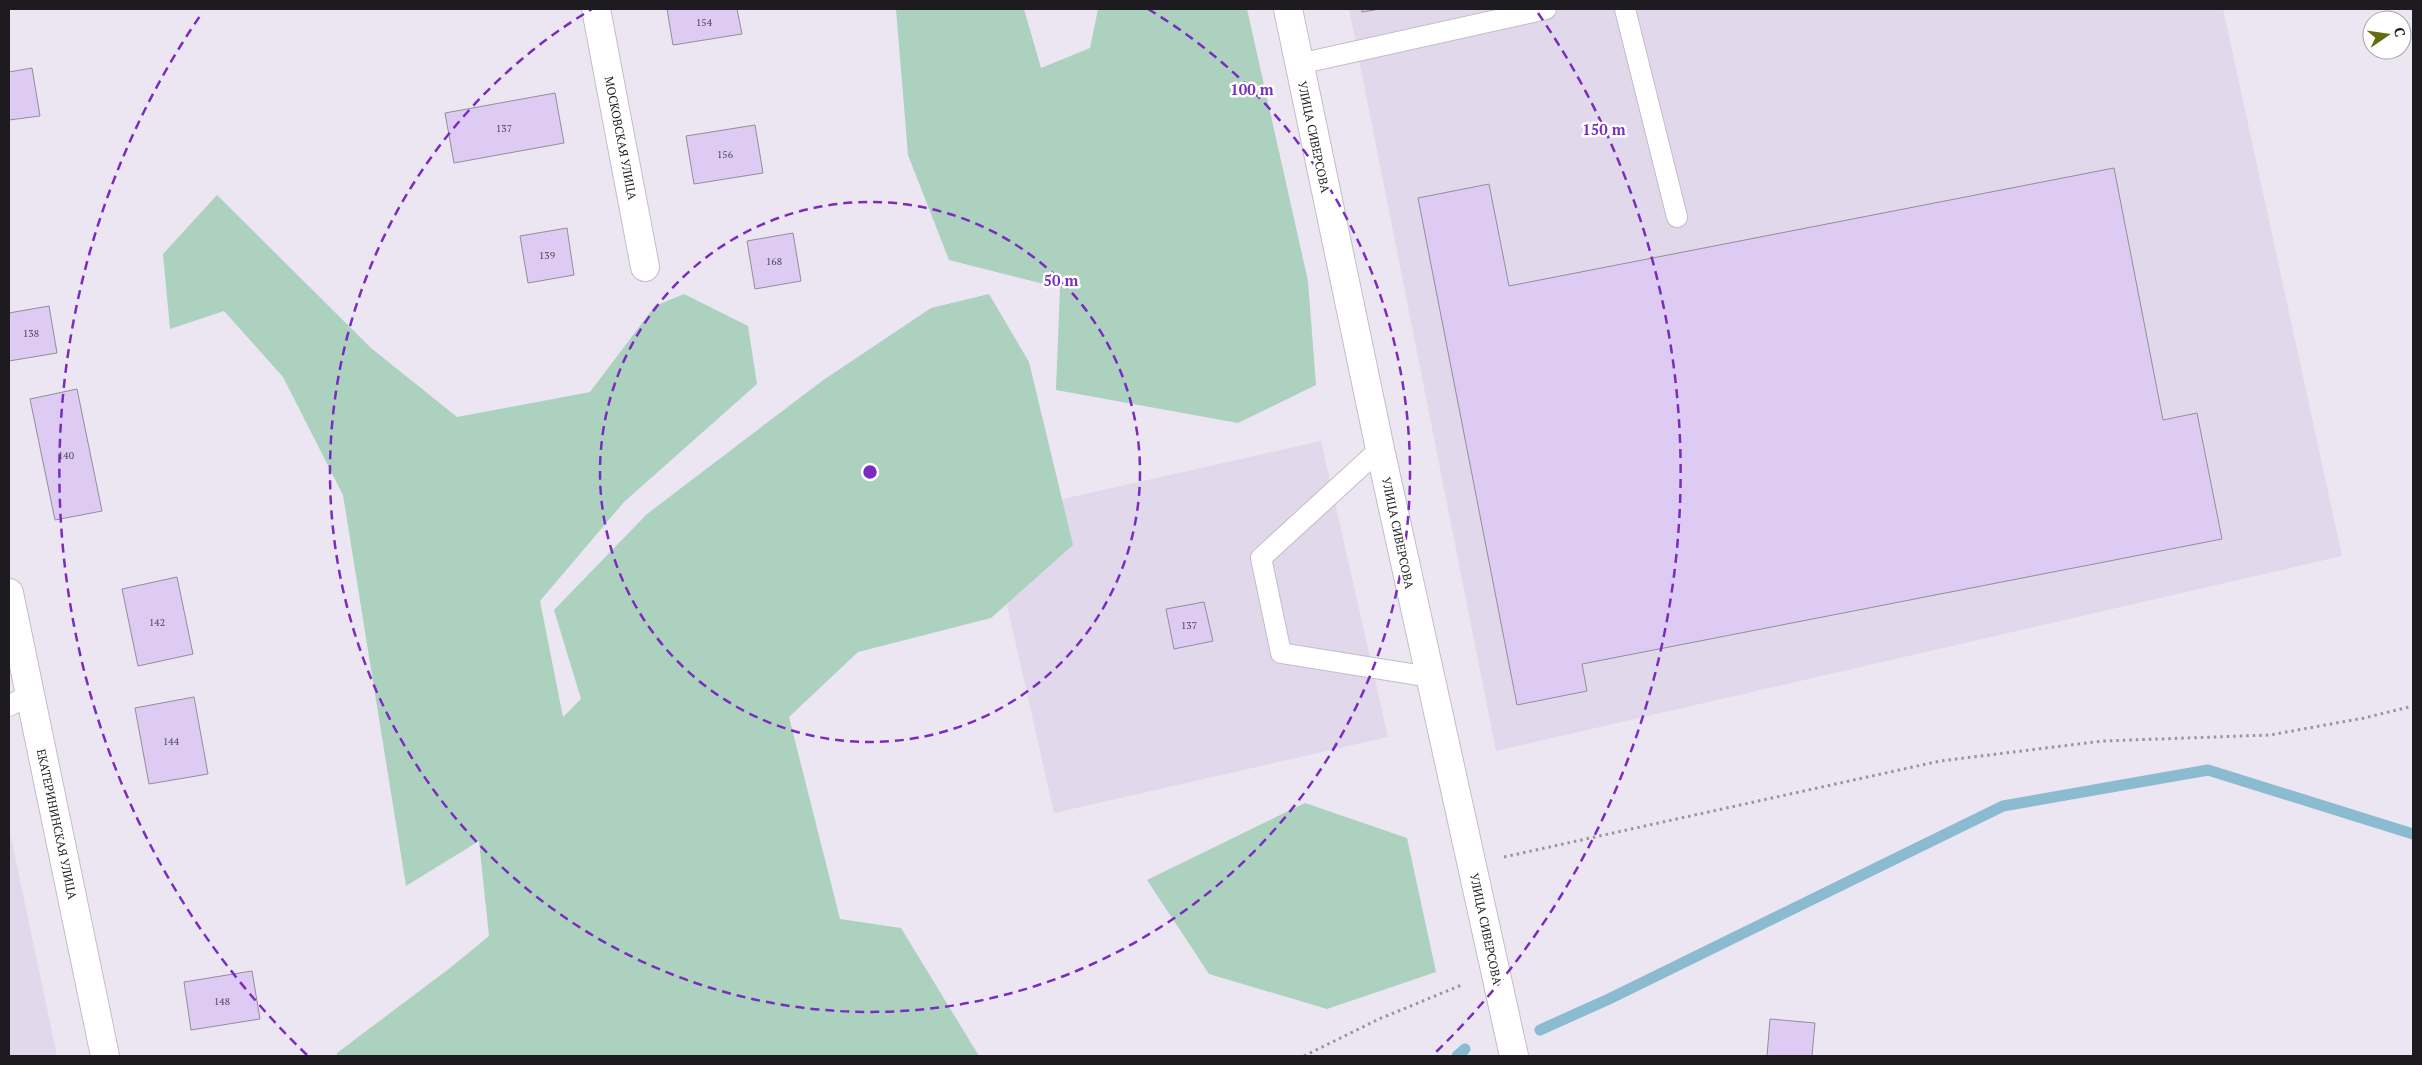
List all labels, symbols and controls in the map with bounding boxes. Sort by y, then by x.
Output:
north arrow [2362,10,2412,60]
house number: 154 [696,16,713,29]
text: С [2390,25,2410,39]
street label: МОСКОВСКАЯ УЛИЦА [602,75,640,202]
text: 100 m [1230,79,1274,99]
street label: УЛИЦА СИВЕРСОВА [1295,80,1333,195]
text: 150 m [1582,119,1626,139]
house number: 137 [496,122,512,135]
house number: 156 [717,148,734,161]
house number: 139 [539,249,555,262]
house number: 168 [766,255,782,268]
text: 50 m [1044,270,1079,290]
house number: 138 [23,327,39,340]
house number: 140 [58,449,74,462]
centre of rings [861,463,879,481]
street label: УЛИЦА СИВЕРСОВА [1379,476,1417,591]
house number: 142 [149,616,165,629]
house number: 137 [1181,619,1197,632]
house number: 144 [163,735,180,748]
street label: ЕКАТЕРИНИНСКАЯ УЛИЦА [34,747,80,901]
street label: УЛИЦА СИВЕРСОВА [1467,872,1505,987]
house number: 148 [214,995,230,1008]

